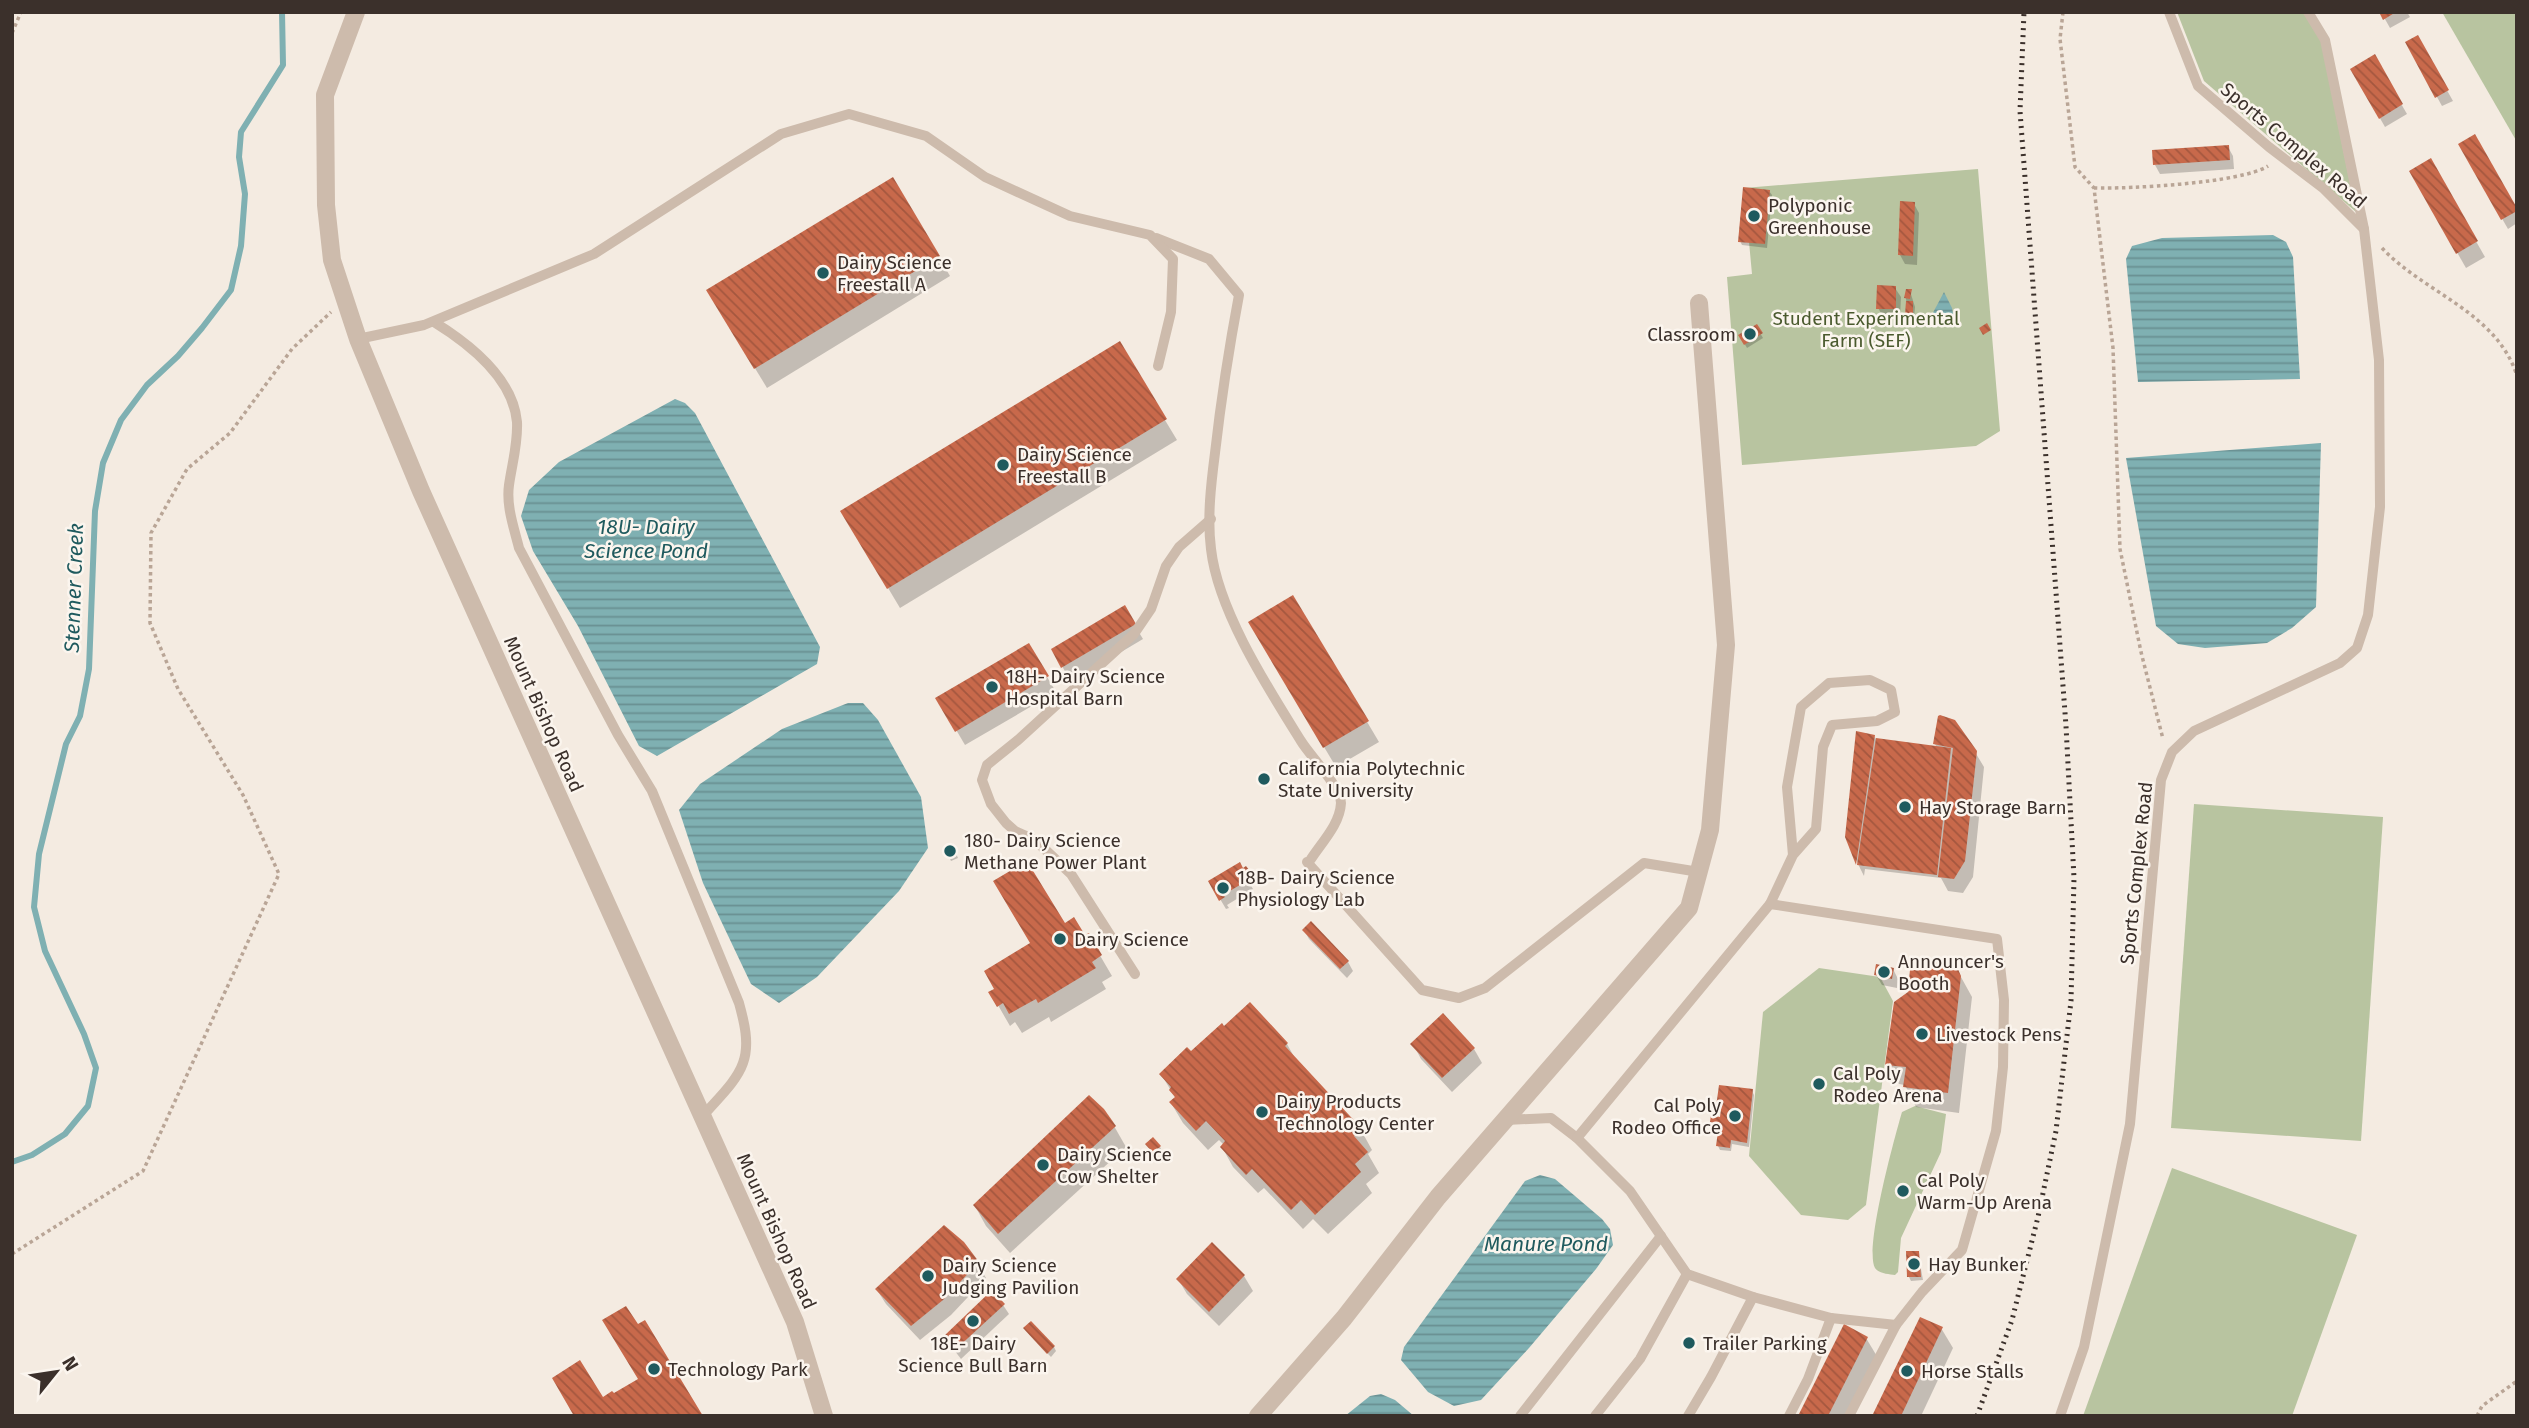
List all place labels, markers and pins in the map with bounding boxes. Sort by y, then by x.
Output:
place label: Polyponic Greenhouse [1768,194,1871,239]
marker: Polyponic Greenhouse [1746,208,1762,224]
place label: Dairy Science Freestall A [837,251,952,296]
marker: Dairy Science Freestall A [815,265,831,281]
place label: Classroom [1647,323,1736,346]
marker: Classroom [1742,326,1758,342]
place label: Dairy Science Freestall B [1017,443,1132,488]
marker: Dairy Science Freestall B [995,457,1011,473]
place label: 18H- Dairy Science Hospital Barn [1006,665,1165,710]
marker: 18H- Dairy Science Hospital Barn [984,679,1000,695]
place label: California Polytechnic State University [1278,757,1465,802]
marker: California Polytechnic State University [1256,771,1272,787]
place label: Hay Storage Barn [1919,796,2067,819]
marker: Hay Storage Barn [1897,799,1913,815]
place label: 180- Dairy Science Methane Power Plant [964,829,1147,874]
marker: 180- Dairy Science Methane Power Plant [942,843,958,859]
place label: 18B- Dairy Science Physiology Lab [1237,866,1395,911]
marker: 18B- Dairy Science Physiology Lab [1215,880,1231,896]
place label: Dairy Science [1074,928,1189,951]
marker: Dairy Science [1052,931,1068,947]
place label: Announcer's Booth [1898,950,2004,995]
marker: Announcer's Booth [1876,964,1892,980]
place label: Livestock Pens [1936,1023,2062,1046]
marker: Livestock Pens [1914,1026,1930,1042]
place label: Cal Poly Rodeo Arena [1833,1062,1943,1107]
marker: Cal Poly Rodeo Arena [1811,1076,1827,1092]
place label: Dairy Products Technology Center [1276,1090,1435,1135]
place label: Cal Poly Rodeo Office [1611,1094,1722,1139]
marker: Dairy Products Technology Center [1254,1104,1270,1120]
marker: Cal Poly Rodeo Office [1727,1108,1743,1124]
place label: Dairy Science Cow Shelter [1057,1143,1172,1188]
marker: Dairy Science Cow Shelter [1035,1157,1051,1173]
place label: Cal Poly Warm-Up Arena [1917,1169,2052,1214]
marker: Cal Poly Warm-Up Arena [1895,1183,1911,1199]
place label: Hay Bunker [1928,1253,2027,1276]
place label: Dairy Science Judging Pavilion [942,1254,1079,1299]
marker: Hay Bunker [1906,1256,1922,1272]
marker: Dairy Science Judging Pavilion [920,1268,936,1284]
marker: 18E- Dairy Science Bull Barn [965,1313,981,1329]
place label: 18E- Dairy Science Bull Barn [898,1332,1048,1377]
place label: Trailer Parking [1703,1332,1827,1355]
marker: Trailer Parking [1681,1335,1697,1351]
place label: Technology Park [668,1358,808,1381]
place label: Horse Stalls [1921,1360,2024,1383]
marker: Technology Park [646,1361,662,1377]
marker: Horse Stalls [1899,1363,1915,1379]

